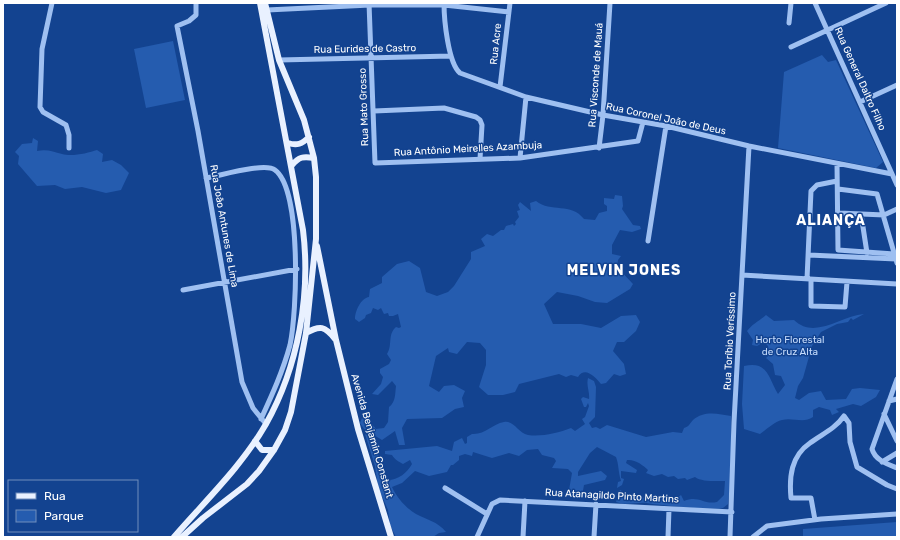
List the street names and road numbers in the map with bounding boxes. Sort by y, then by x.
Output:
street label: Rua Acre [488,22,504,65]
street label: Rua Visconde de Mauá [586,22,606,128]
street label: Rua General Daltro Filho [832,25,888,133]
street label: Rua Eurides de Castro [314,42,417,56]
street label: Rua Mato Grosso [357,67,371,146]
street label: Rua Coronel João de Deus [605,100,727,138]
street label: Rua Antônio Meirelles Azambuja [394,139,542,159]
street label: Rua João Antunes de Lima [207,164,241,288]
street label: Rua Toríbio Veríssimo [721,291,739,391]
street label: Avenida Benjamin Constant [348,372,396,500]
street label: Rua Atanagildo Pinto Martins [545,486,679,506]

